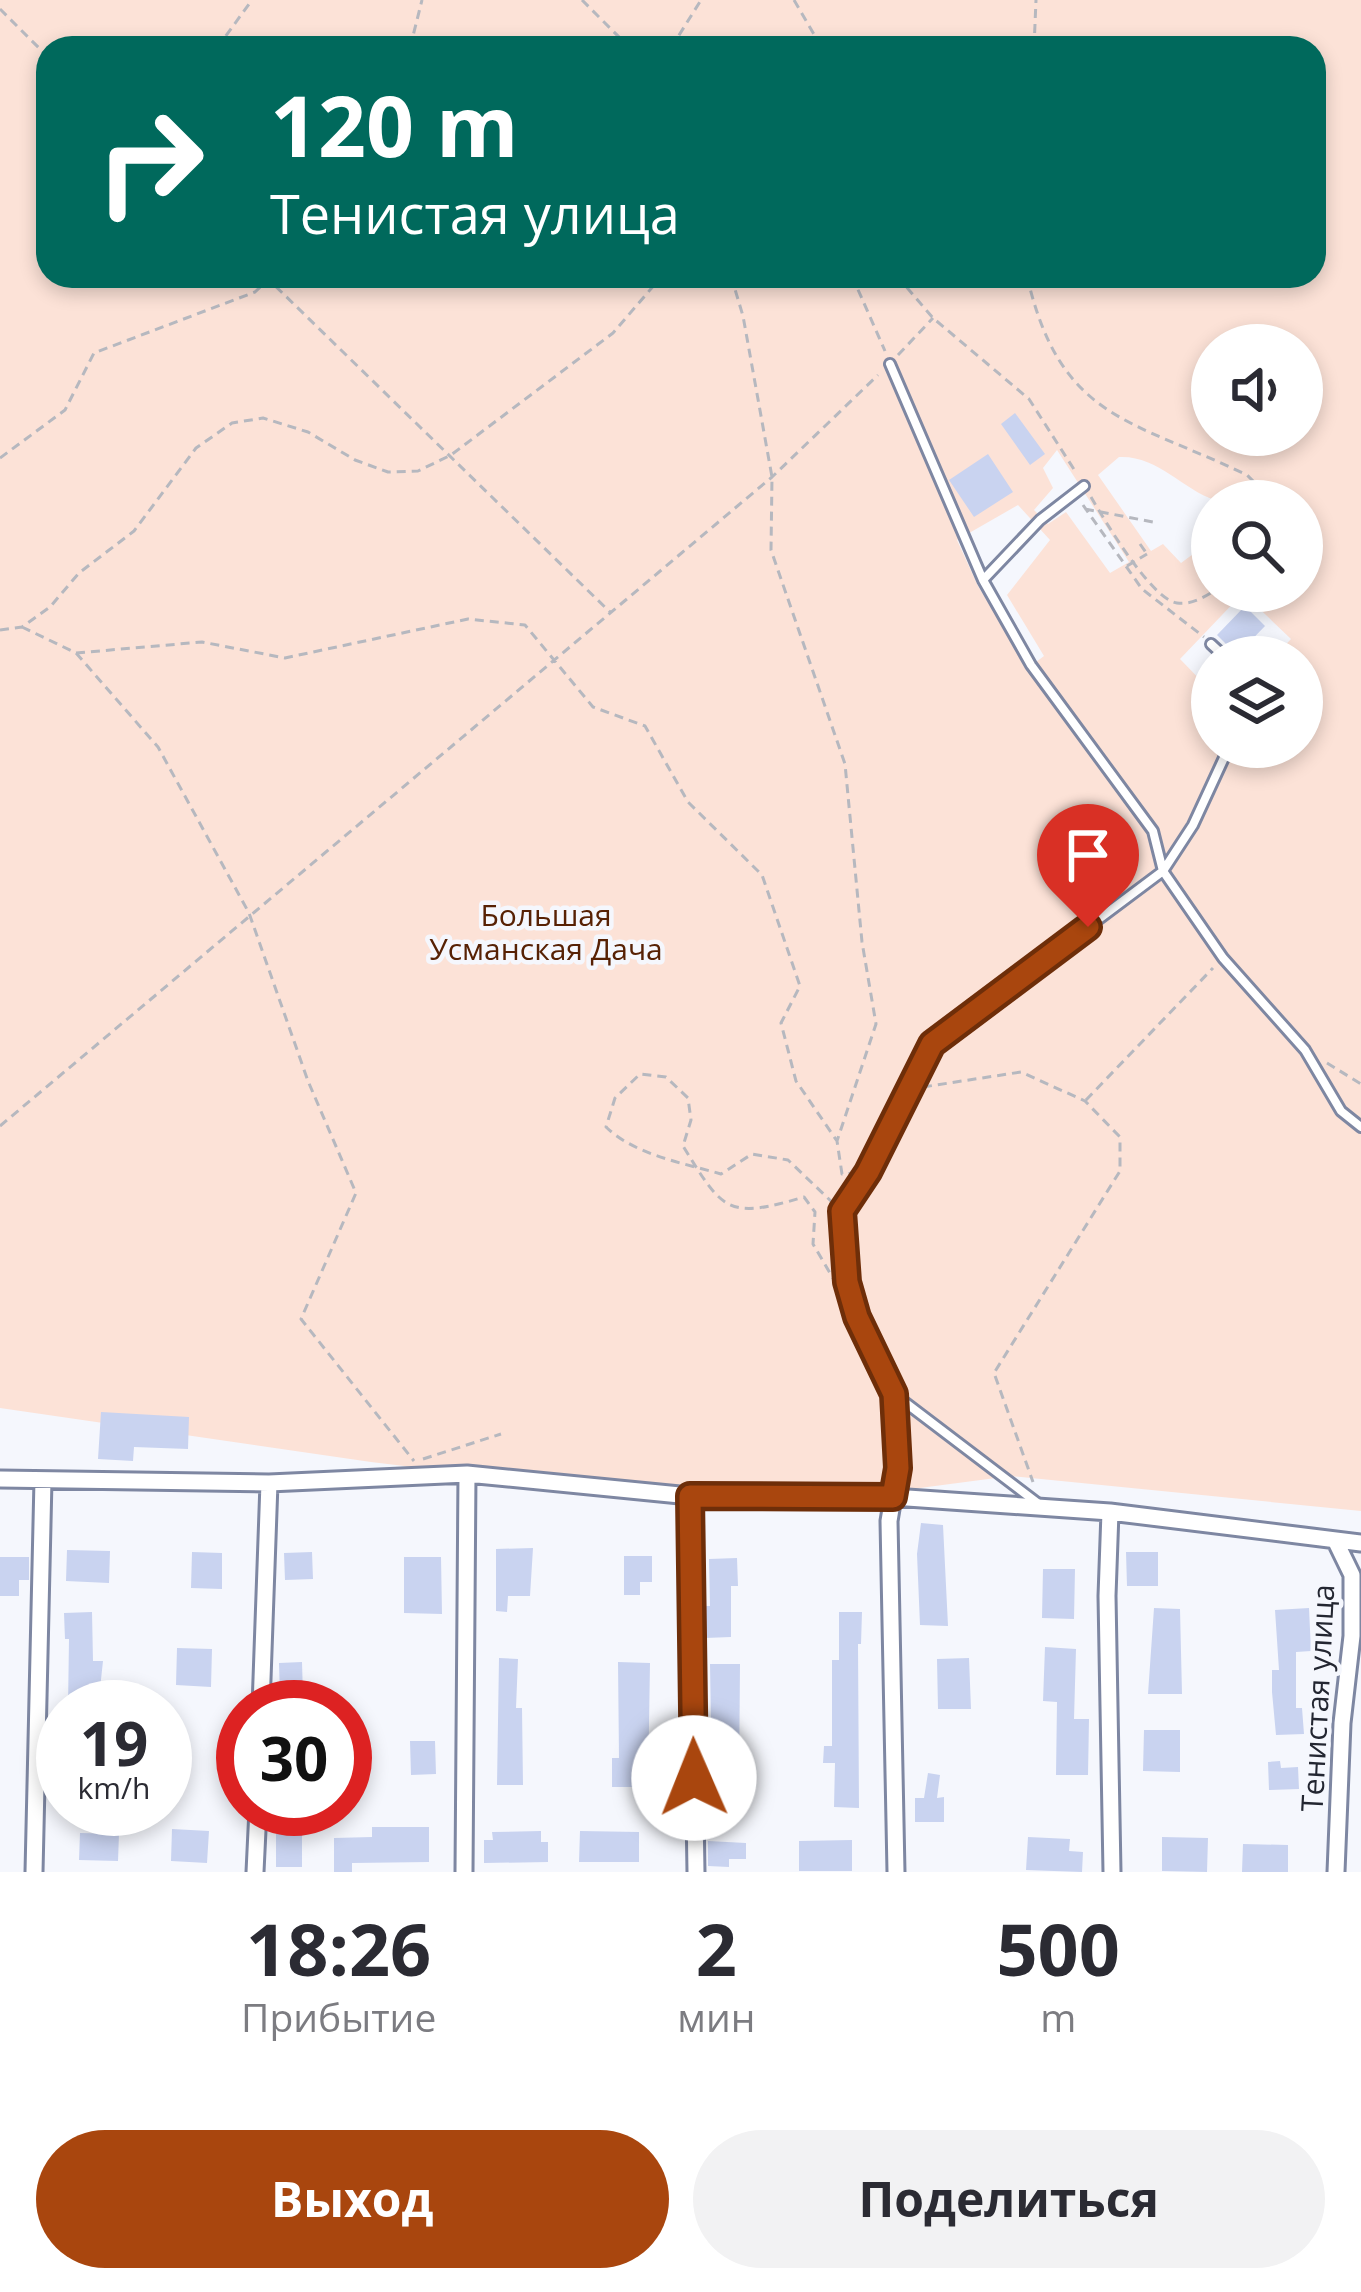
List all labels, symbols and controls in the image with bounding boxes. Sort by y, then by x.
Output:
text: 120 m [270,67,518,182]
icon: right [72,84,228,240]
text: Тенистая улица [270,176,680,250]
map controls [1191,324,1323,768]
button: sound [1191,324,1323,456]
button: search [1191,480,1323,612]
button: layers [1191,636,1323,768]
pin [1037,804,1139,927]
icon: arrive [1055,822,1121,888]
park label: Большая Усманская Дача [429,894,663,969]
street label: Тенистая улица [1291,1583,1343,1813]
speed limit sign: 30 [216,1680,372,1836]
text: 19 [80,1702,148,1784]
position arrow [631,1715,757,1841]
text: km/h [78,1767,150,1808]
text: 18:26 [246,1899,431,1997]
text: 2 [696,1899,737,1997]
text: 500 [996,1899,1120,1997]
text: Прибытие [241,1990,436,2043]
text: мин [677,1990,755,2043]
text: m [1040,1990,1076,2043]
button: Выход [36,2130,669,2268]
button: Поделиться [693,2130,1325,2268]

